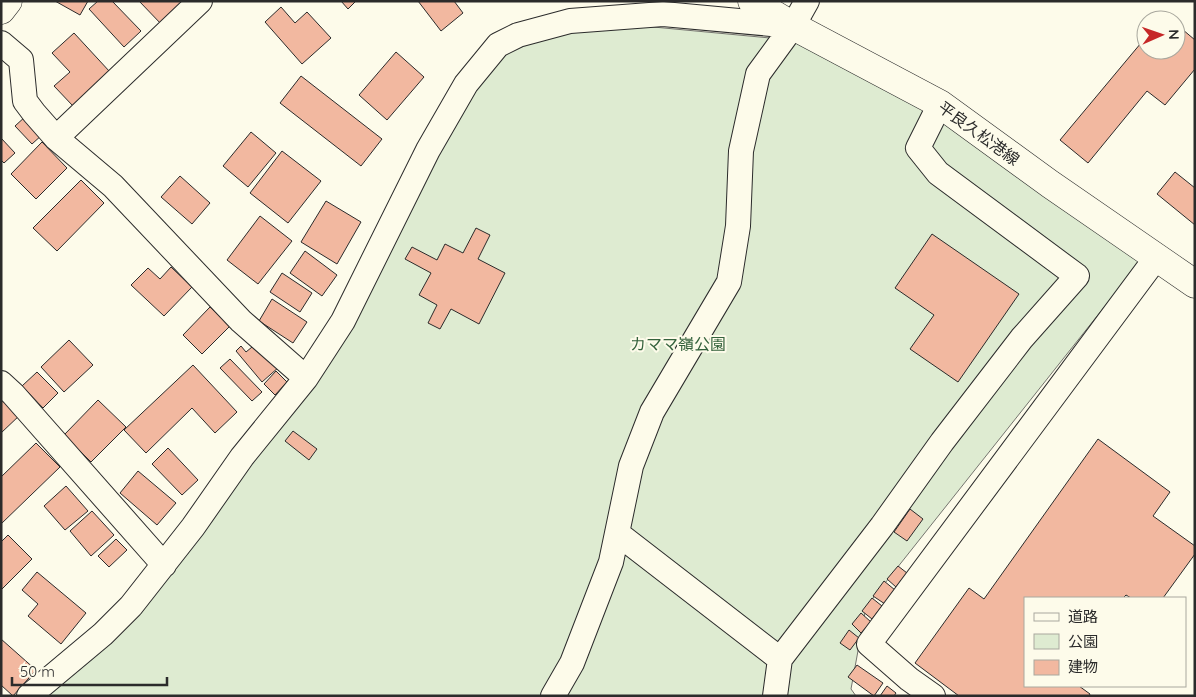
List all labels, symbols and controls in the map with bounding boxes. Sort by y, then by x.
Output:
north arrow [1136,10,1186,60]
text: N [1165,29,1183,40]
street label: 平良久松港線 [934,97,1024,169]
park label: カママ嶺公園 [630,334,726,354]
legend [1024,597,1186,687]
text: 道路 [1068,607,1098,626]
text: 公園 [1068,632,1098,651]
scale bar [12,654,168,686]
text: 建物 [1068,657,1098,676]
text: 50 m [20,662,55,681]

